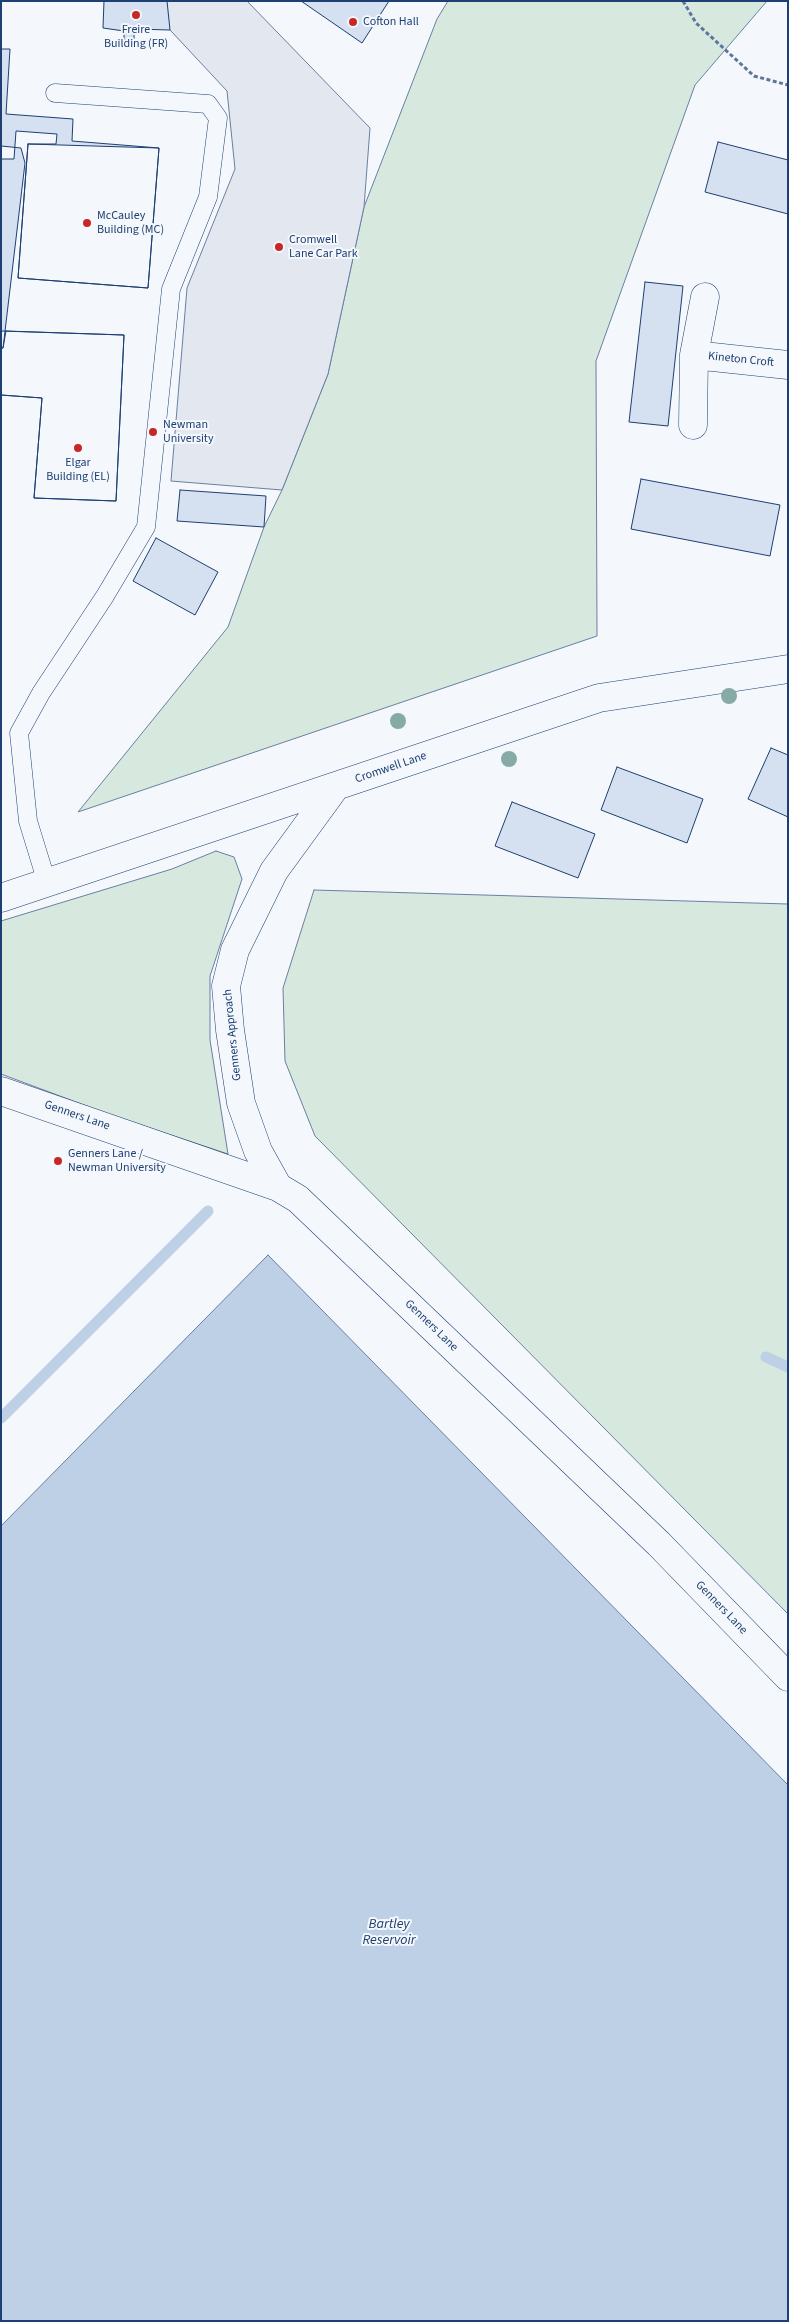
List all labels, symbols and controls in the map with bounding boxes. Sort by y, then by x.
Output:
marker: Freire Building (FR) [130,9,142,21]
place label: Cofton Hall [363,15,419,29]
marker: Cofton Hall [347,16,359,28]
place label: Freire Building (FR) [104,23,168,51]
place label: McCauley Building (MC) [97,209,164,237]
marker: McCauley Building (MC) [81,217,93,229]
place label: Cromwell Lane Car Park [289,233,358,261]
marker: Cromwell Lane Car Park [273,241,285,253]
street label: Kineton Croft [707,349,775,371]
place label: Newman University [163,418,214,446]
marker: Newman University [147,426,159,438]
marker: Elgar Building (EL) [72,442,84,454]
place label: Elgar Building (EL) [46,456,110,484]
street label: Cromwell Lane [353,749,429,787]
street label: Genners Approach [221,988,245,1082]
street label: Genners Lane [42,1098,112,1134]
place label: Genners Lane / Newman University [68,1147,166,1175]
marker: Genners Lane / Newman University [52,1155,64,1167]
street label: Genners Lane [401,1297,461,1355]
street label: Genners Lane [692,1578,750,1638]
water label: Bartley Reservoir [362,1917,416,1950]

